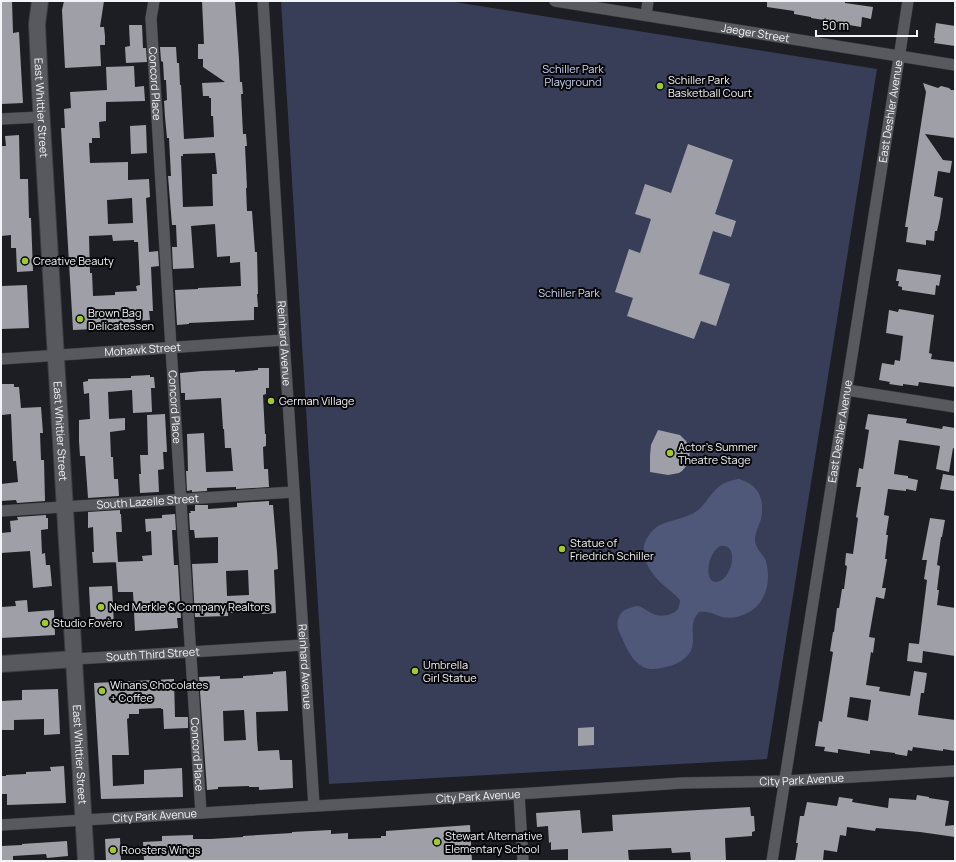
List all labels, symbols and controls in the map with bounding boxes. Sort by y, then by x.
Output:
scale bar [816,12,917,38]
text: 50 m [822,17,849,34]
street label: Jaeger Street [720,20,791,45]
street label: Concord Place [146,46,165,121]
street label: East Whittier Street [32,57,52,158]
street label: East Deshler Avenue [875,58,906,164]
park label: Schiller Park Playground [542,61,604,89]
place label: Schiller Park Basketball Court [668,72,752,100]
marker: Schiller Park Basketball Court [655,81,665,91]
place label: Creative Beauty [33,253,114,268]
marker: Creative Beauty [20,256,30,266]
park label: Schiller Park [538,285,600,300]
street label: Reinhard Avenue [275,300,295,387]
place label: Brown Bag Delicatessen [88,305,154,333]
marker: Brown Bag Delicatessen [75,314,85,324]
street label: Mohawk Street [104,339,181,359]
street label: Concord Place [165,370,185,445]
street label: East Deshler Avenue [824,378,855,484]
street label: East Whittier Street [50,381,71,481]
place label: German Village [279,393,355,408]
marker: German Village [266,396,276,406]
place label: Actor's Summer Theatre Stage [678,439,758,467]
marker: Actor's Summer Theatre Stage [665,448,675,458]
street label: South Lazelle Street [96,490,199,512]
place label: Statue of Friedrich Schiller [570,535,654,563]
marker: Statue of Friedrich Schiller [557,544,567,554]
place label: Ned Merkle & Company Realtors [109,599,270,614]
marker: Ned Merkle & Company Realtors [96,602,106,612]
place label: Studio Fovèro [53,615,123,630]
marker: Studio Fovèro [40,618,50,628]
street label: Reinhard Avenue [295,624,316,710]
street label: South Third Street [106,643,200,664]
place label: Umbrella Girl Statue [423,657,477,685]
marker: Umbrella Girl Statue [410,666,420,676]
place label: Winans Chocolates + Coffee [110,677,208,705]
marker: Winans Chocolates + Coffee [97,686,107,696]
street label: East Whittier Street [70,704,91,805]
street label: Concord Place [188,717,208,792]
street label: City Park Avenue [759,770,845,788]
street label: City Park Avenue [435,786,521,806]
street label: City Park Avenue [112,805,198,825]
place label: Stewart Alternative Elementary School [445,828,543,856]
marker: Stewart Alternative Elementary School [432,837,442,847]
place label: Roosters Wings [121,842,201,857]
marker: Roosters Wings [108,845,118,855]

